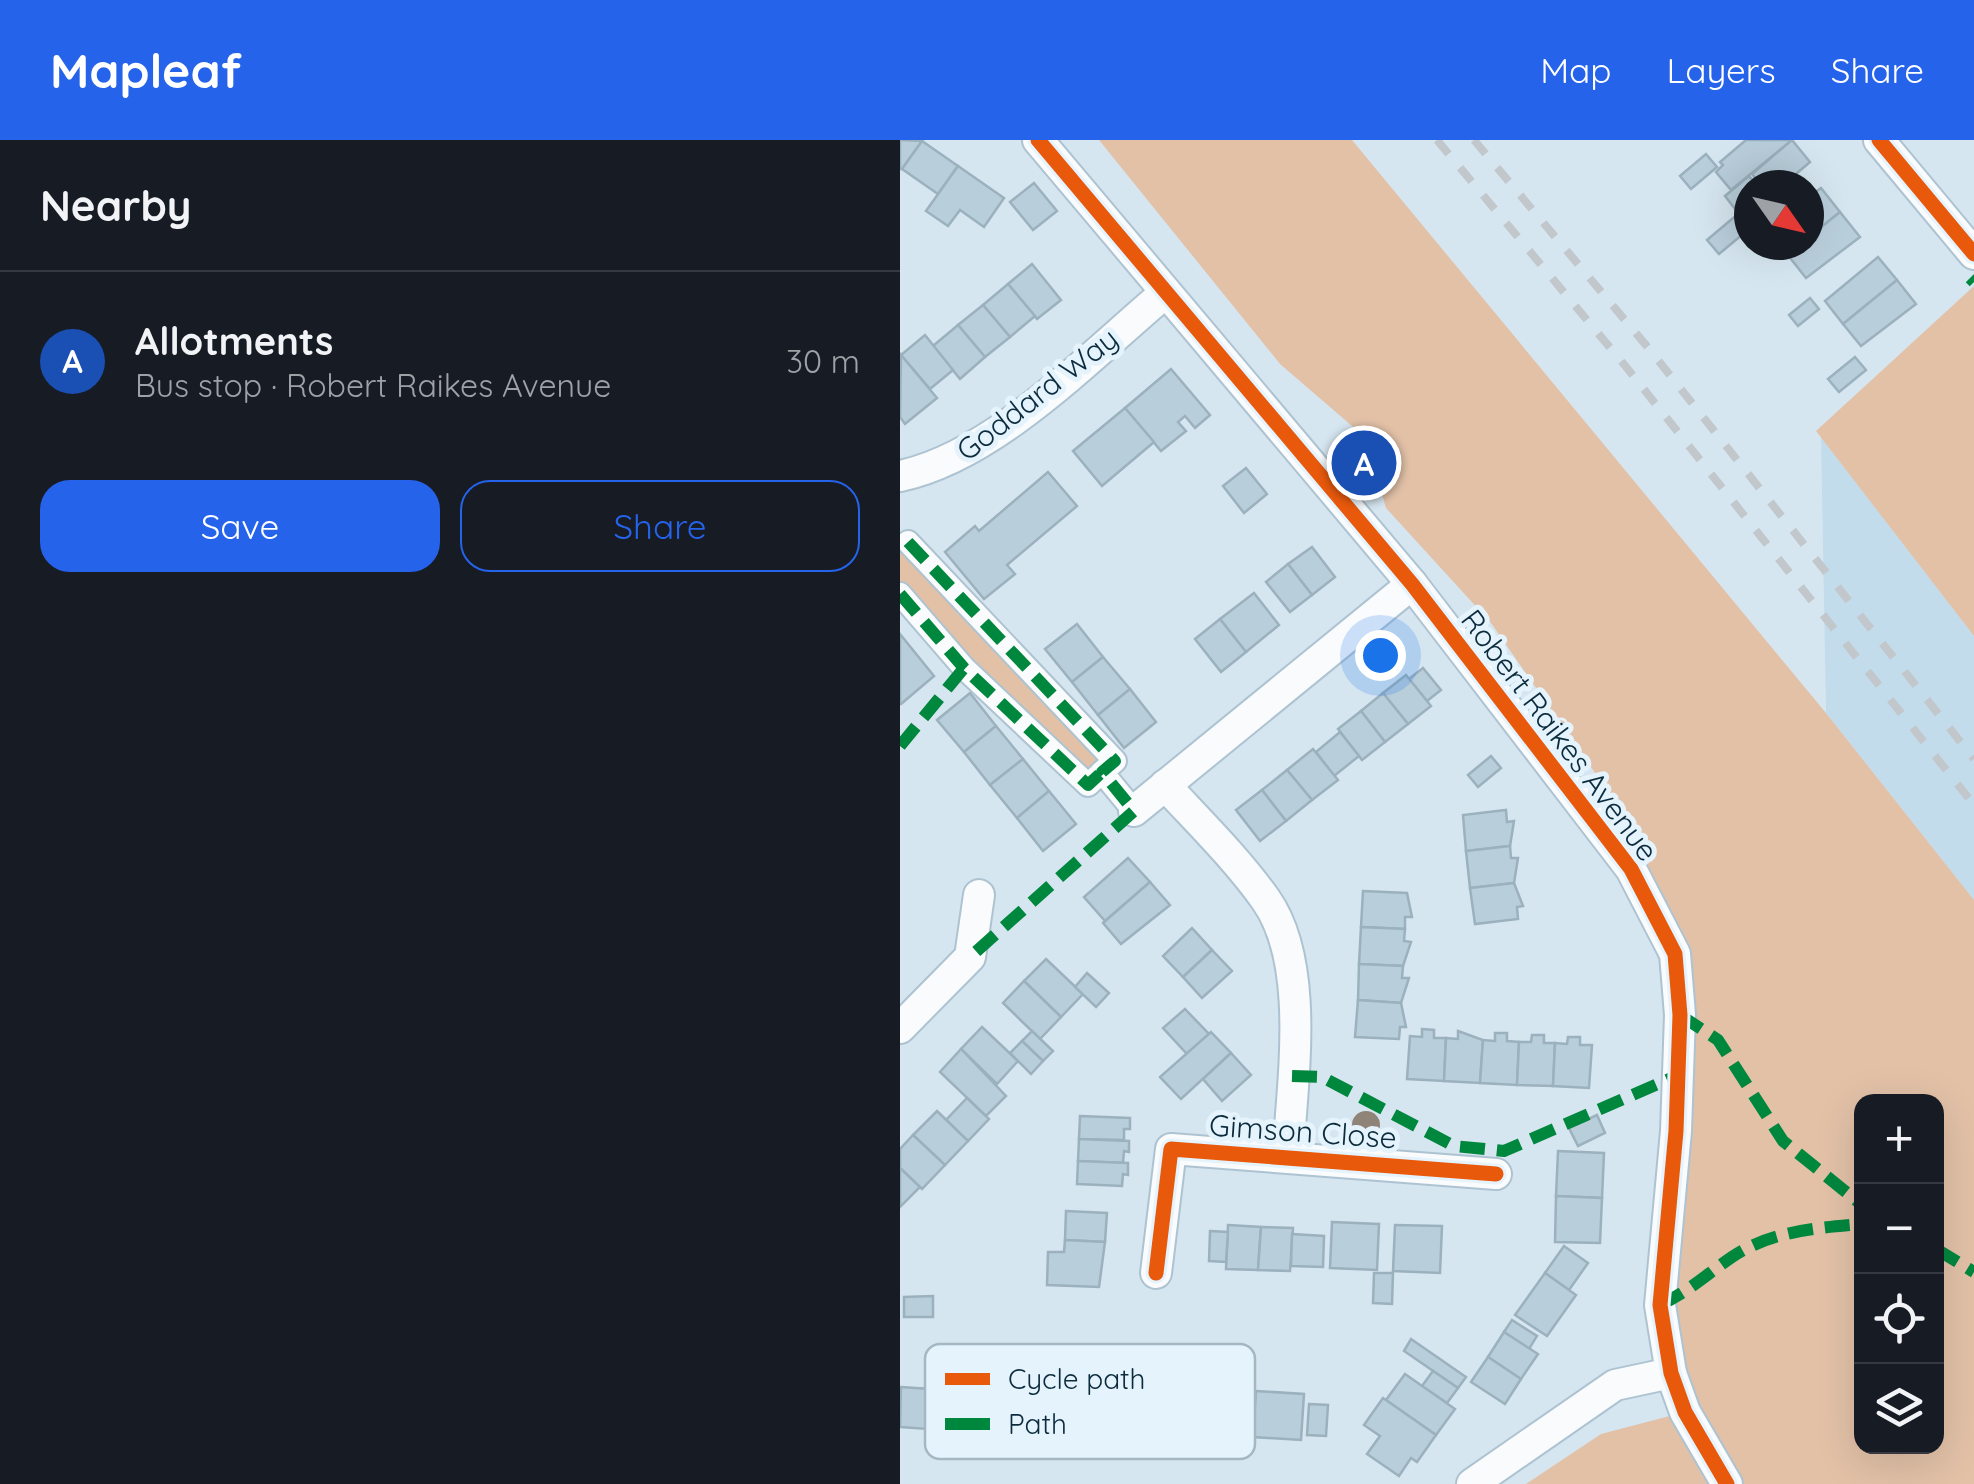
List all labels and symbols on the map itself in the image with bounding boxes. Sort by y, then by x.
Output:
north arrow [1734,170,1824,260]
street label: Goddard Way [949,319,1125,469]
pin: A [1332,426,1396,500]
street label: Robert Raikes Avenue [1453,602,1667,868]
your location [1355,630,1406,681]
street label: Gimson Close [1208,1106,1398,1156]
legend [925,1344,1255,1459]
text: Cycle path [1008,1361,1146,1396]
text: Path [1008,1406,1067,1441]

